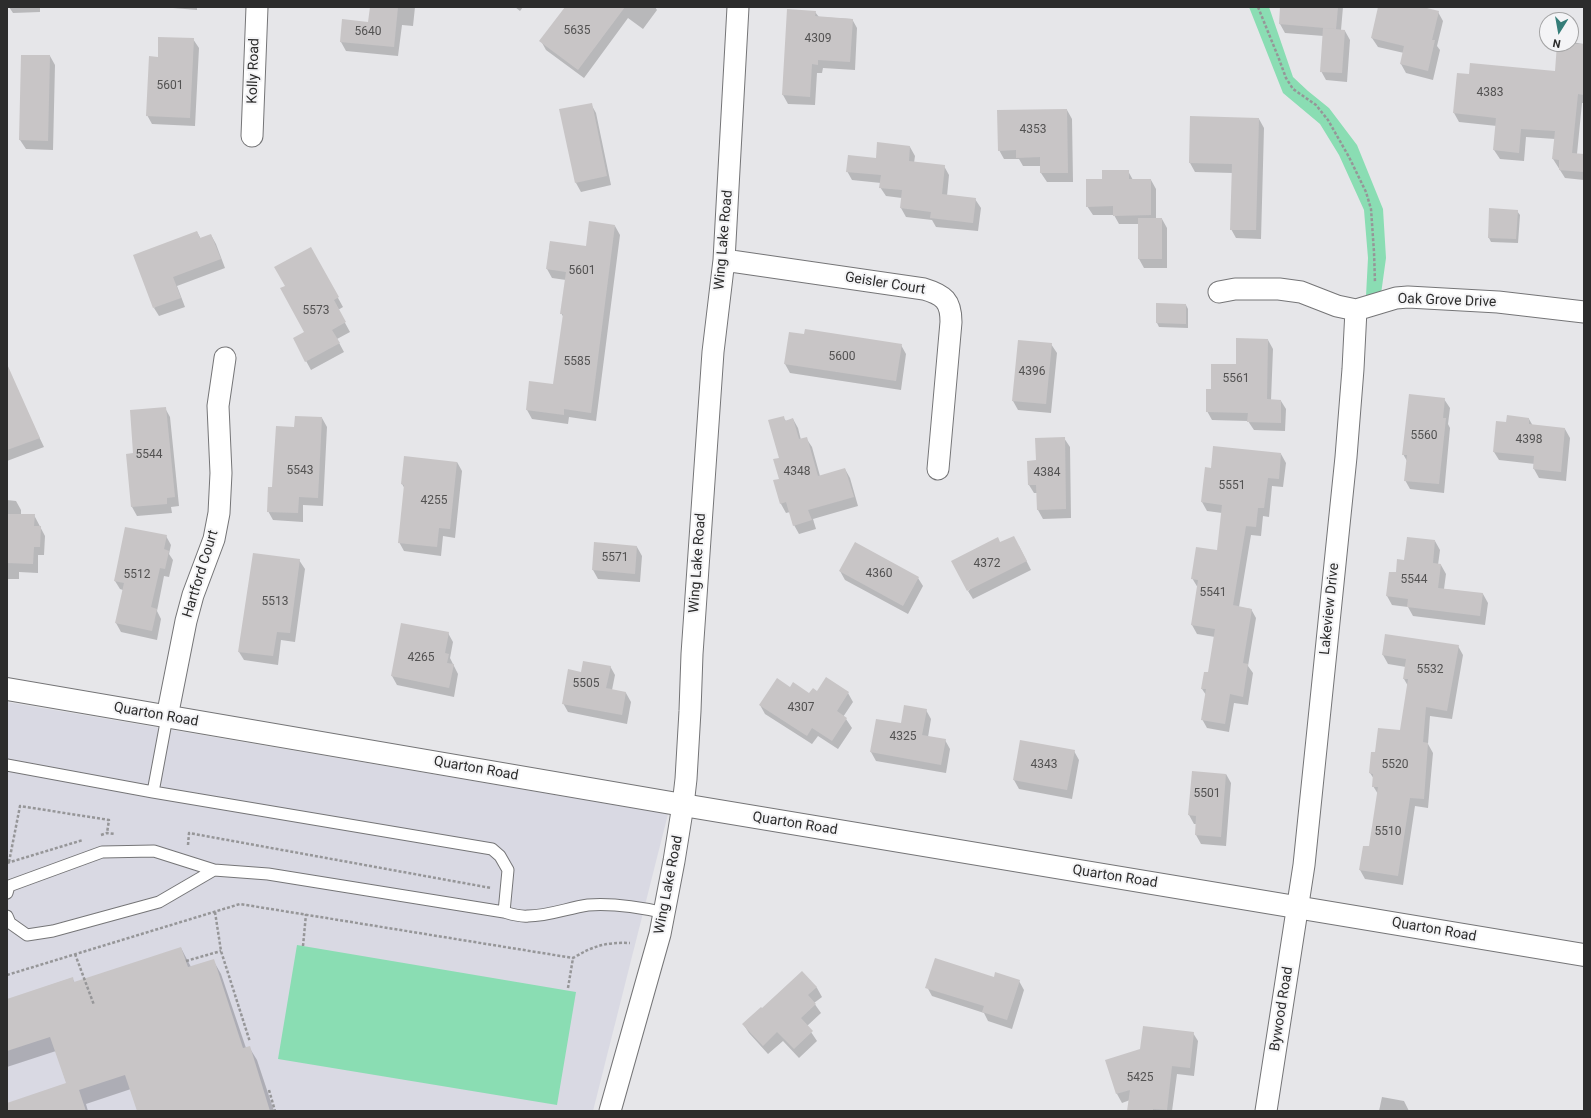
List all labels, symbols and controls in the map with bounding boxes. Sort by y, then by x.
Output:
north arrow [1539,12,1579,52]
house number: 5635 [564,24,590,38]
house number: 5640 [355,25,381,39]
house number: 4309 [805,32,831,46]
text: N [1552,36,1562,50]
street label: Kolly Road [244,38,264,104]
house number: 5601 [157,79,183,93]
house number: 4383 [1477,86,1503,100]
house number: 4353 [1020,123,1046,137]
street label: Wing Lake Road [711,189,737,291]
house number: 5601 [569,264,595,278]
street label: Geisler Court [844,269,926,299]
street label: Oak Grove Drive [1397,291,1497,311]
house number: 5573 [303,304,329,318]
house number: 5600 [829,350,855,364]
house number: 5585 [564,355,590,369]
house number: 4396 [1019,365,1045,379]
house number: 5561 [1223,372,1249,386]
house number: 5560 [1411,429,1437,443]
house number: 4398 [1516,433,1542,447]
house number: 5544 [136,448,162,462]
house number: 5543 [287,464,313,478]
house number: 4348 [784,465,810,479]
house number: 4384 [1034,466,1060,480]
house number: 5551 [1219,479,1245,493]
house number: 4255 [421,494,447,508]
street label: Wing Lake Road [686,513,710,613]
street label: Hartford Court [180,528,222,620]
house number: 5571 [602,551,628,565]
house number: 4372 [974,557,1000,571]
street label: Lakeview Drive [1317,562,1343,656]
house number: 4360 [866,567,892,581]
house number: 5512 [124,568,150,582]
house number: 5544 [1401,573,1427,587]
house number: 5541 [1200,586,1226,600]
house number: 5513 [262,595,288,609]
house number: 4265 [408,651,434,665]
house number: 5532 [1417,663,1443,677]
house number: 5505 [573,677,599,691]
street label: Quarton Road [112,699,200,731]
house number: 4307 [788,701,814,715]
house number: 4325 [890,730,916,744]
street label: Quarton Road [432,753,520,785]
house number: 4343 [1031,758,1057,772]
house number: 5520 [1382,758,1408,772]
house number: 5501 [1194,787,1220,801]
street label: Quarton Road [751,809,839,839]
house number: 5510 [1375,825,1401,839]
street label: Wing Lake Road [651,834,687,936]
street label: Quarton Road [1071,862,1159,892]
street label: Quarton Road [1390,914,1478,946]
street label: Bywood Road [1267,966,1297,1052]
house number: 5425 [1127,1071,1153,1085]

